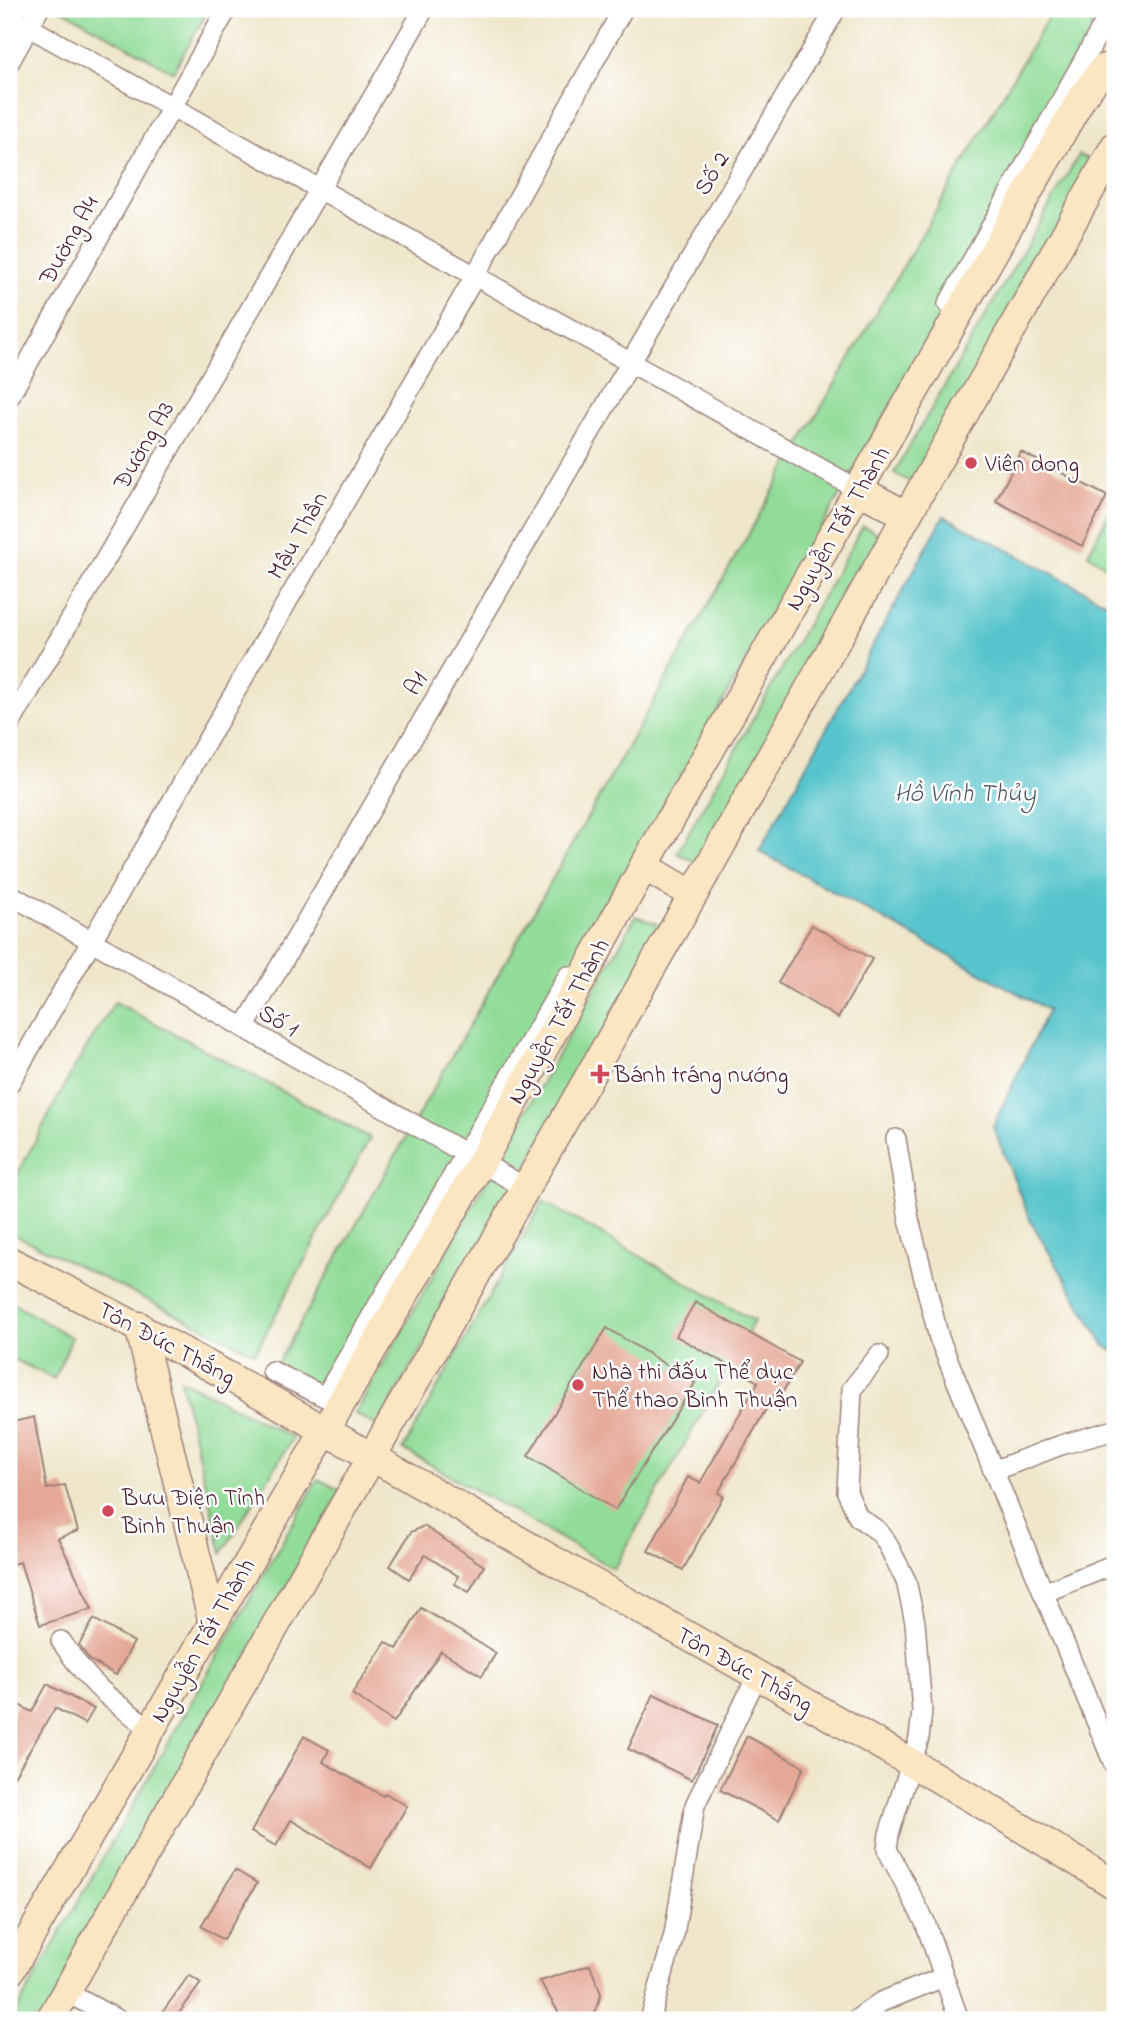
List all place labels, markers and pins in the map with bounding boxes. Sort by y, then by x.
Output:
place label: Viên dong [984,448,1079,483]
marker: Viên dong [963,455,979,471]
place label: Bánh tráng nướng [613,1059,788,1094]
marker: Bánh tráng nướng [592,1066,608,1082]
place label: Nhà thi đấu Thể dục Thể thao Bình Thuận [592,1356,797,1419]
marker: Nhà thi đấu Thể dục Thể thao Bình Thuận [570,1377,586,1393]
place label: Bưu Điện Tỉnh Bình Thuận [121,1482,265,1545]
marker: Bưu Điện Tỉnh Bình Thuận [100,1503,116,1519]

